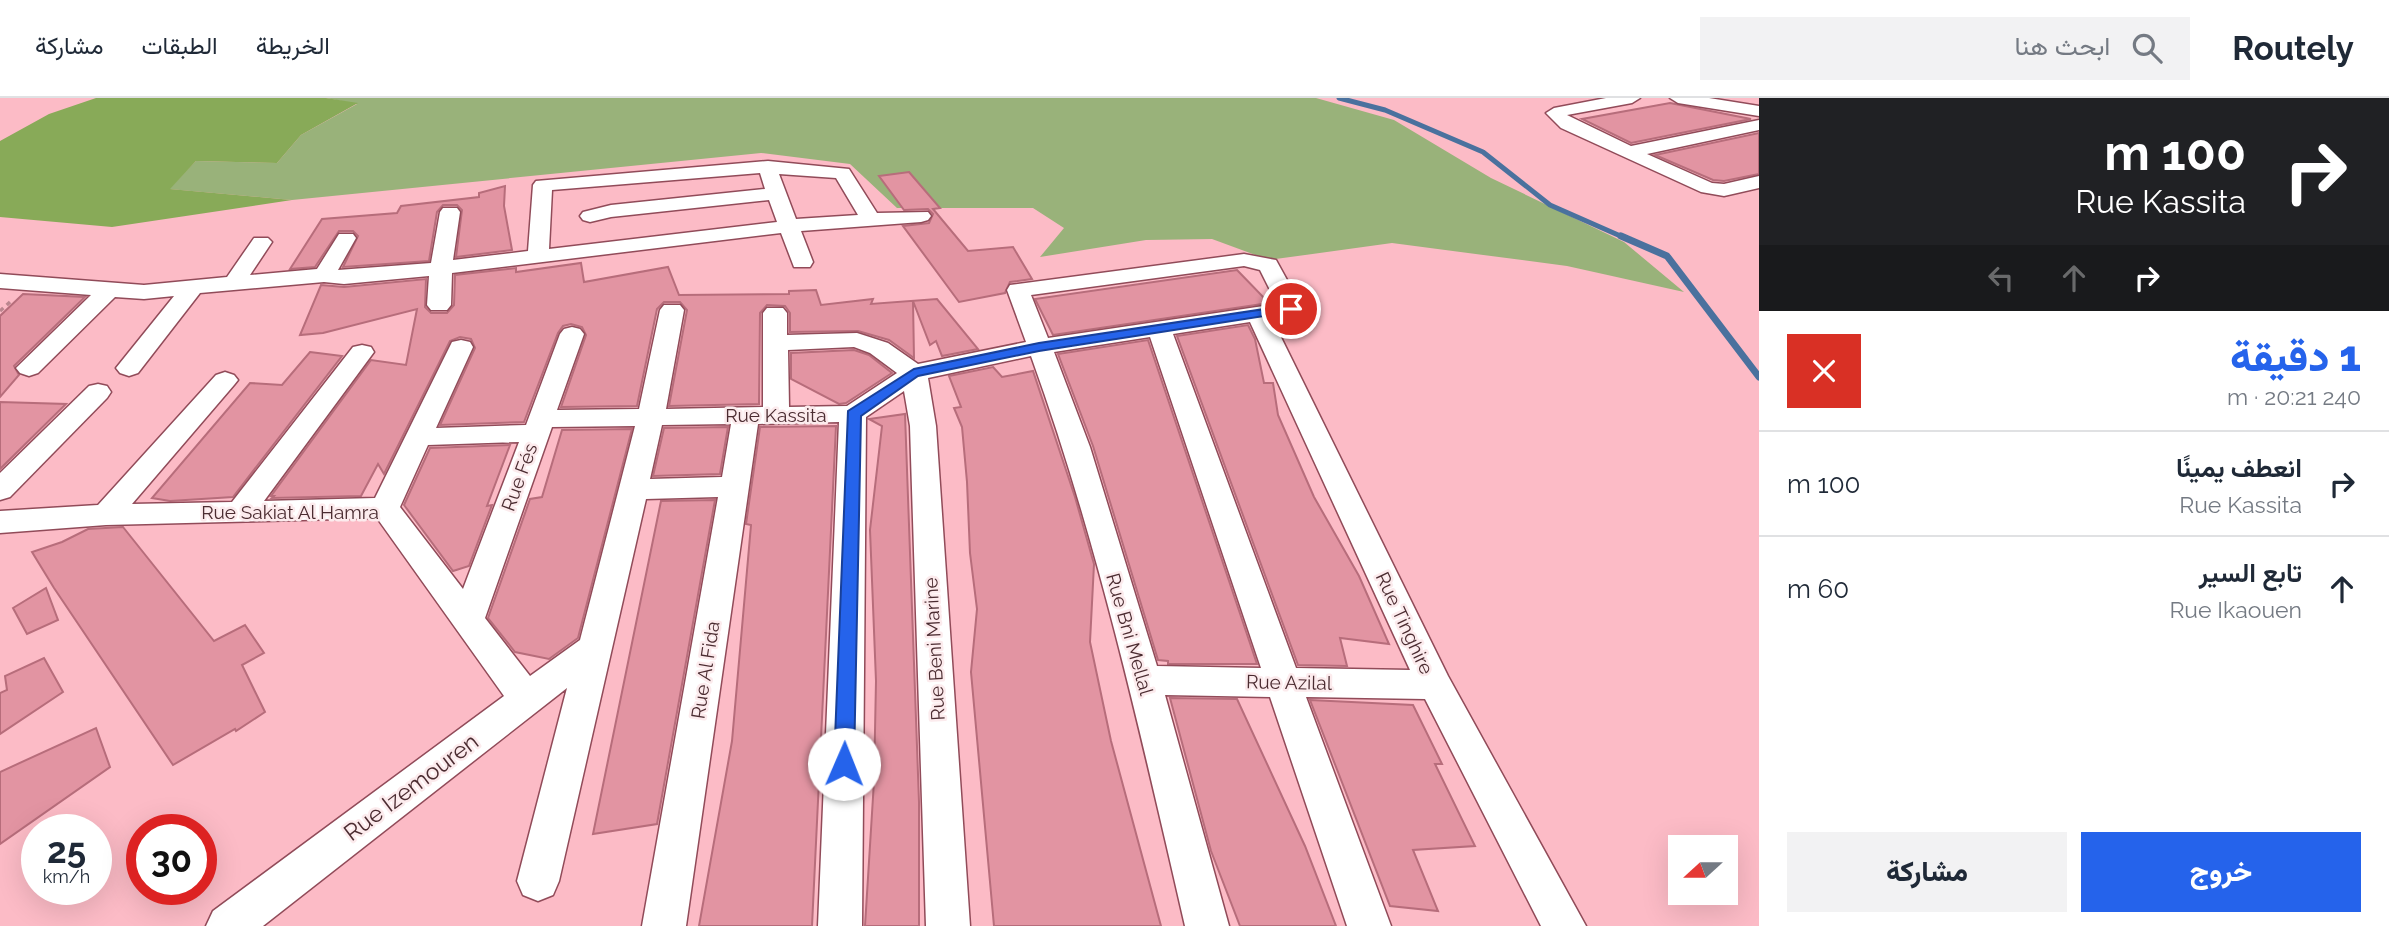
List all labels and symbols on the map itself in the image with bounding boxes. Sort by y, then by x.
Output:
pin [1261,279,1321,339]
street label: Rue Kassita [725,404,827,426]
street label: Rue Fés [497,440,541,514]
street label: Rue Sakiat Al Hamra [201,501,379,523]
street label: Rue Tinghire [1372,568,1438,678]
street label: Rue Bni Mellal [1102,571,1158,698]
street label: Rue Beni Marine [919,577,949,721]
street label: Rue Al Fida [686,620,724,720]
street label: Rue Azilal [1246,670,1333,694]
street label: Rue Izemouren [338,727,483,846]
position arrow [807,727,881,801]
speed limit sign: 30 [126,814,217,905]
north arrow [1668,835,1738,905]

